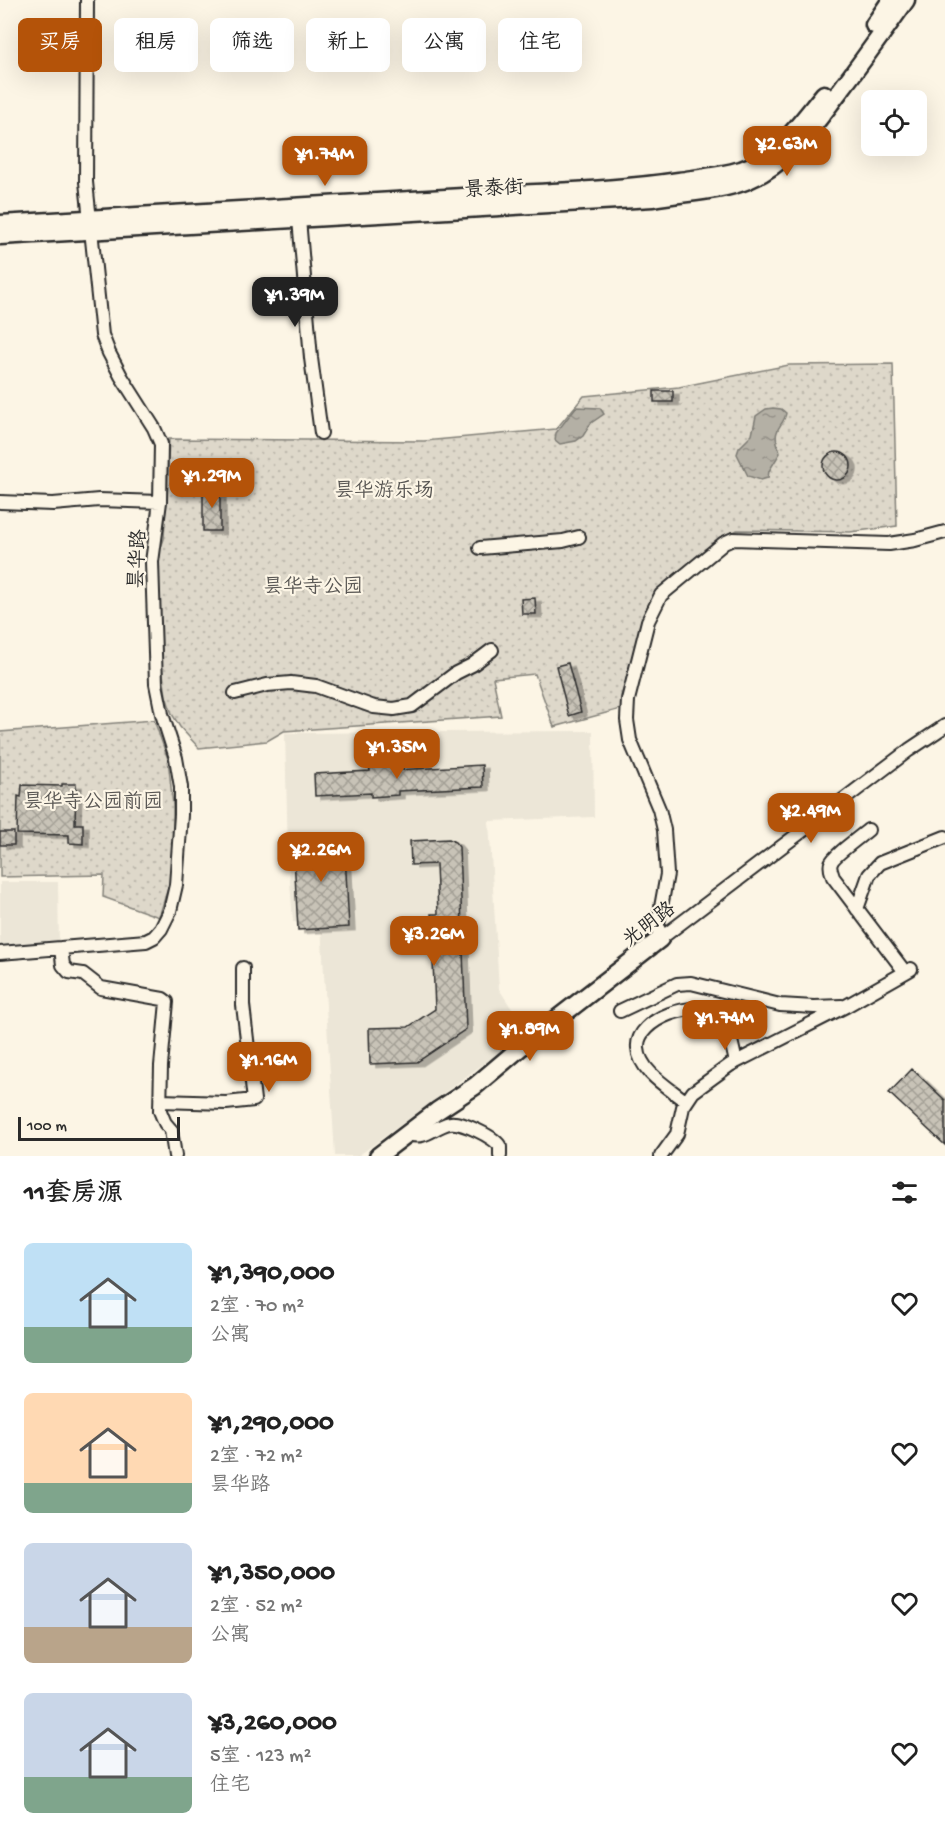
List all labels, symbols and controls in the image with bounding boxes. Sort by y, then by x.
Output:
chip: 买房 [18,18,102,72]
chip: 租房 [114,18,198,72]
chip: 筛选 [210,18,294,72]
chip: 新上 [306,18,390,72]
chip: 公寓 [402,18,486,72]
chip: 住宅 [498,18,582,72]
map controls [861,90,927,156]
button: locate [861,90,927,156]
pin: ¥2.63M [738,126,836,177]
text: ¥2.63M [757,134,817,157]
pin: ¥1.74M [276,136,374,187]
text: ¥1.74M [296,144,354,167]
street label: 景泰街 [464,175,525,204]
pin: ¥1.39M [246,277,344,328]
text: ¥1.39M [266,285,324,308]
pin: ¥1.29M [163,458,261,509]
text: ¥1.29M [183,466,241,489]
park label: 昙华游乐场 [334,479,434,504]
street label: 昙华路 [124,528,153,590]
park label: 昙华寺公园 [263,575,363,600]
pin: ¥1.35M [348,729,446,780]
text: ¥1.35M [368,737,426,760]
park label: 昙华寺公园前园 [23,790,163,815]
pin: ¥2.49M [762,793,860,844]
text: ¥2.49M [782,801,840,824]
pin: ¥2.26M [272,832,370,883]
text: ¥2.26M [291,840,351,863]
street label: 光明路 [618,896,682,953]
pin: ¥3.26M [385,916,483,967]
text: ¥3.26M [404,924,464,947]
pin: ¥1.74M [676,1000,774,1051]
text: ¥1.74M [696,1008,754,1031]
pin: ¥1.89M [481,1011,579,1062]
text: ¥1.89M [501,1019,559,1042]
pin: ¥1.16M [220,1042,318,1093]
text: ¥1.16M [241,1050,297,1073]
scale bar [18,1114,180,1142]
text: 100 m [27,1118,67,1137]
icon: filters [888,1176,921,1209]
text: 11套房源 [24,1180,123,1211]
text: ¥1,390,000 [210,1259,334,1290]
icon: home [72,1267,144,1339]
icon: heart [888,1287,921,1320]
text: 2室 · 70 m² [210,1296,304,1319]
text: 公寓 [210,1325,250,1348]
text: ¥1,290,000 [210,1409,334,1440]
icon: home [72,1417,144,1489]
icon: heart [888,1437,921,1470]
text: 2室 · 72 m² [210,1446,303,1469]
text: 昙华路 [210,1475,270,1498]
text: ¥1,350,000 [210,1559,335,1590]
icon: home [72,1567,144,1639]
icon: heart [888,1587,921,1620]
text: 2室 · 52 m² [210,1596,303,1619]
text: 公寓 [210,1625,250,1648]
text: ¥3,260,000 [210,1709,337,1740]
icon: home [72,1717,144,1789]
icon: heart [888,1737,921,1770]
text: 5室 · 123 m² [210,1746,311,1769]
text: 住宅 [210,1775,250,1798]

